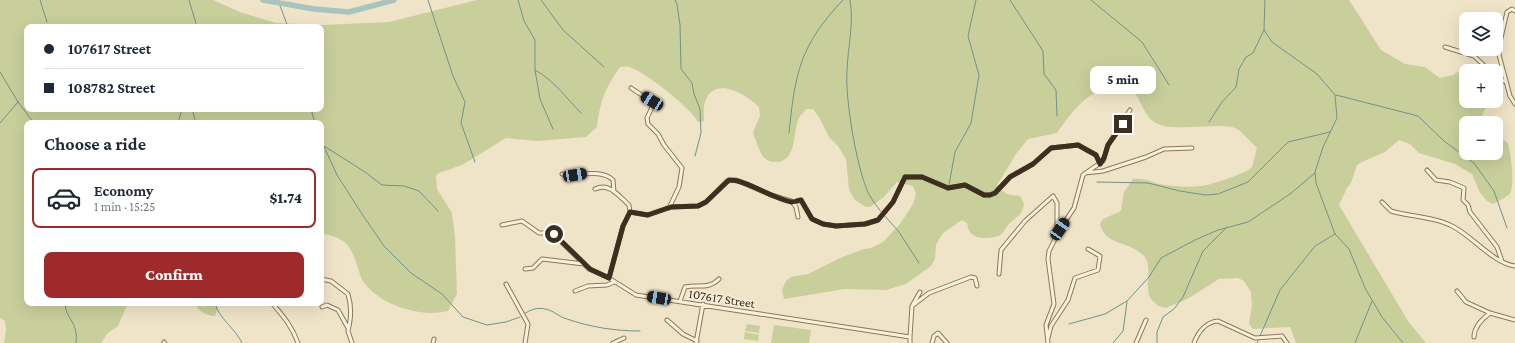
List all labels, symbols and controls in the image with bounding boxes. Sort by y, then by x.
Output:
map controls [1459,12,1503,160]
button: layers [1459,12,1503,56]
text: 107617 Street [68,41,151,57]
button: + [1459,64,1503,108]
callout: 5 min [1090,66,1156,94]
text: 5 min [1107,72,1139,87]
text: 108782 Street [68,80,155,96]
car [639,90,665,112]
route end [1114,115,1132,133]
button: − [1459,116,1503,160]
text: Choose a ride [44,134,146,154]
car [562,167,588,183]
icon: car [46,180,82,216]
text: Economy [94,183,153,199]
text: $1.74 [270,190,302,206]
text: 1 min · 15:25 [94,199,155,214]
car [1048,216,1072,242]
route start [545,225,563,243]
button: Confirm [44,252,304,298]
street label: 107617 Street [688,286,757,311]
car [646,290,672,306]

